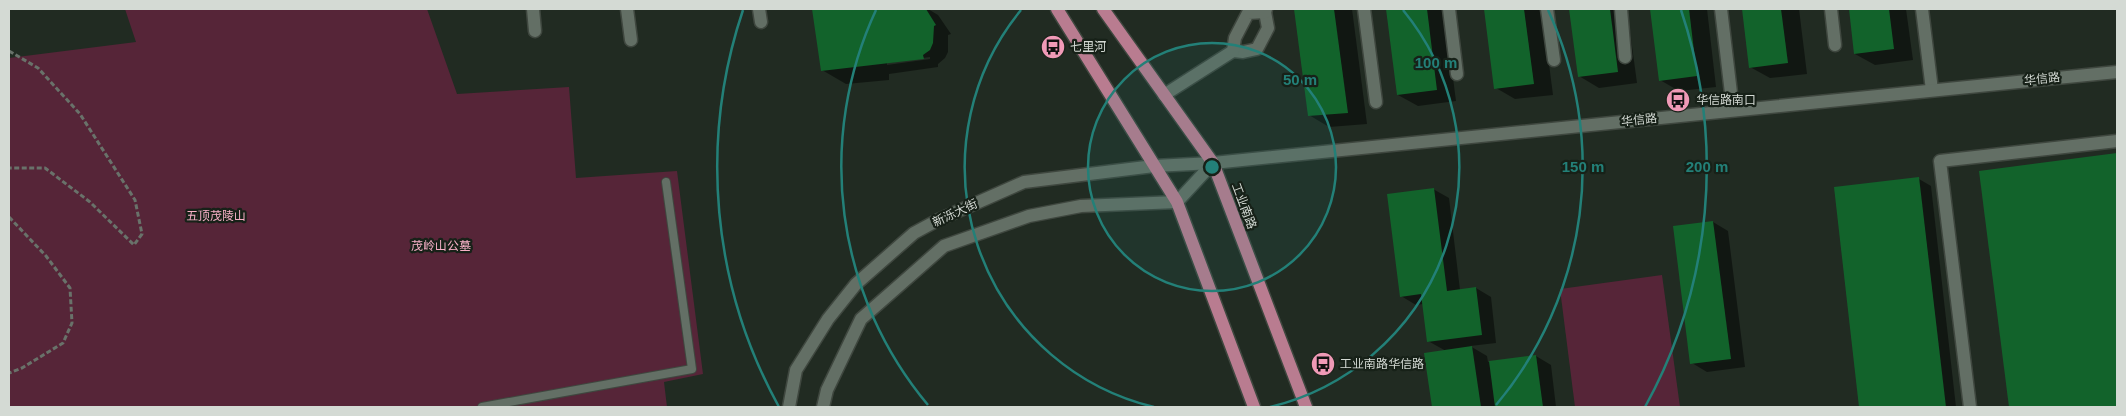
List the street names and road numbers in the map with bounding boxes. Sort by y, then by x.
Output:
street label: 华信路 [2023,70,2061,88]
street label: 华信路 [1620,111,1658,129]
street label: 工业南路 [1229,181,1259,231]
street label: 新泺大街 [930,197,980,229]

